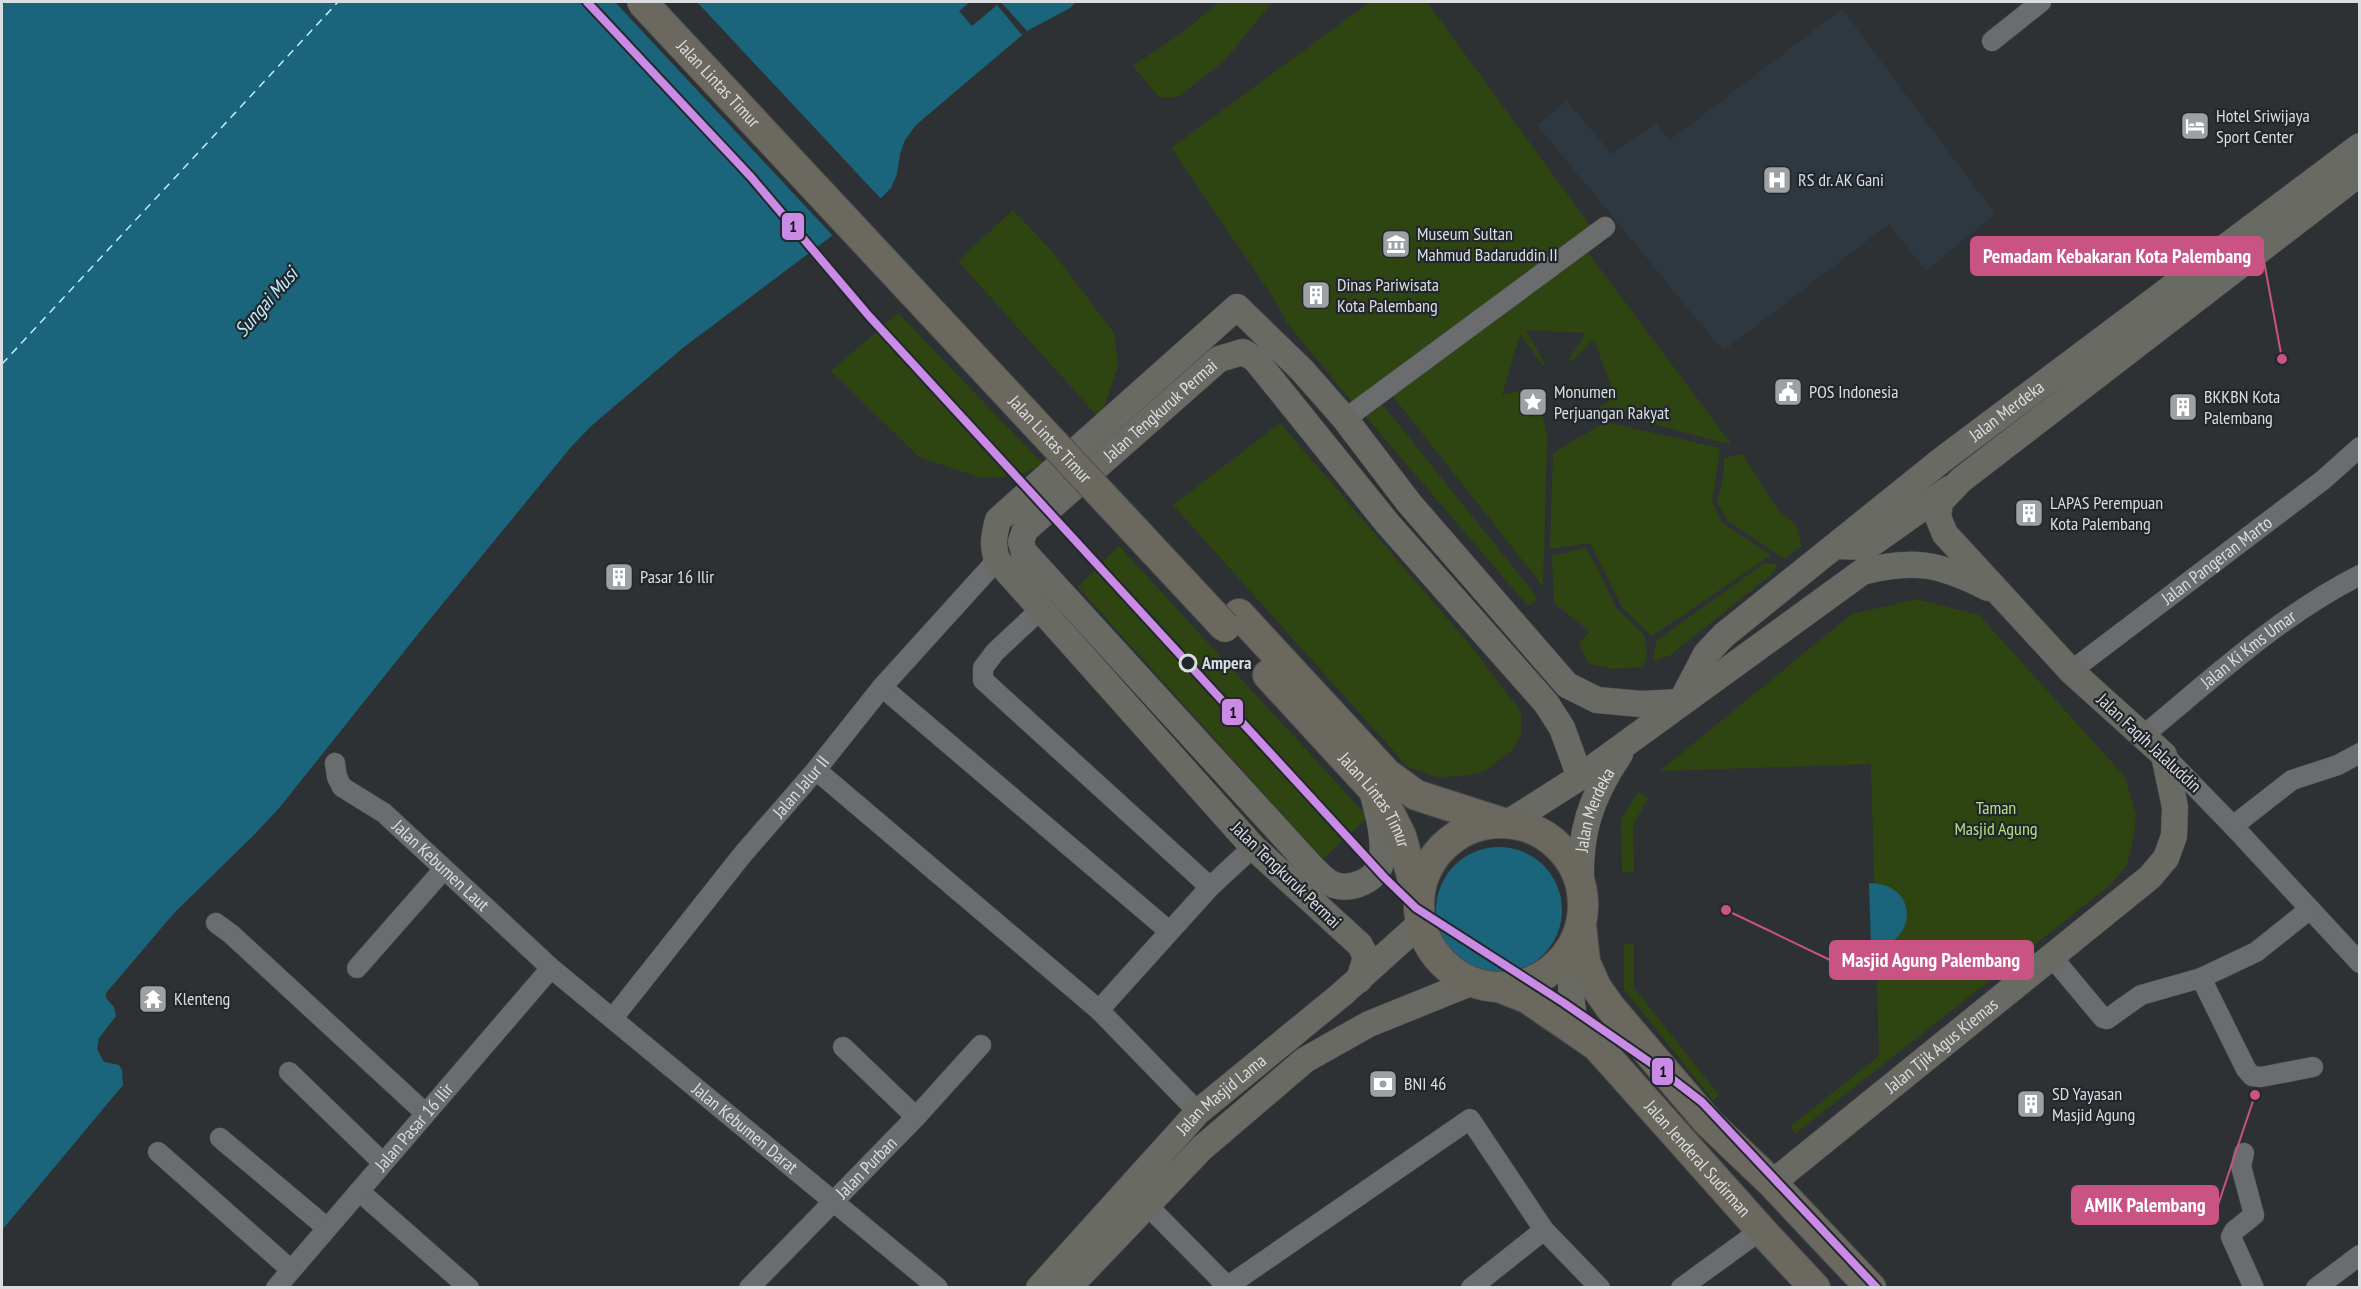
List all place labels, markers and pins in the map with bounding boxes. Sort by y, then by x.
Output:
place label: Hotel Sriwijaya Sport Center [2216,104,2310,148]
hotel icon: Hotel Sriwijaya Sport Center [2179,110,2211,142]
hospital icon: RS dr. AK Gani [1761,164,1793,196]
place label: RS dr. AK Gani [1798,168,1884,191]
place label: Museum Sultan Mahmud Badaruddin II [1417,222,1558,266]
museum icon: Museum Sultan Mahmud Badaruddin II [1380,228,1412,260]
callout: Pemadam Kebakaran Kota Palembang [1971,237,2263,275]
place label: Dinas Pariwisata Kota Palembang [1337,273,1439,317]
building icon: Dinas Pariwisata Kota Palembang [1300,279,1332,311]
public building icon: POS Indonesia [1772,376,1804,408]
place label: Monumen Perjuangan Rakyat [1554,380,1669,424]
place label: POS Indonesia [1809,380,1898,403]
place label: BKKBN Kota Palembang [2204,385,2280,429]
place icon: Monumen Perjuangan Rakyat [1517,386,1549,418]
building icon: BKKBN Kota Palembang [2167,391,2199,423]
place label: LAPAS Perempuan Kota Palembang [2050,491,2163,535]
building icon: LAPAS Perempuan Kota Palembang [2013,497,2045,529]
building icon: Pasar 16 Ilir [603,561,635,593]
place label: Pasar 16 Ilir [640,565,714,588]
place label: Ampera [1201,651,1251,674]
marker: Ampera [1179,654,1197,672]
callout: Masjid Agung Palembang [1830,941,2033,979]
temple icon: Klenteng [137,983,169,1015]
place label: Klenteng [174,987,230,1010]
bank icon: BNI 46 [1367,1068,1399,1100]
place label: BNI 46 [1404,1072,1446,1095]
place label: SD Yayasan Masjid Agung [2052,1082,2135,1126]
building icon: SD Yayasan Masjid Agung [2015,1088,2047,1120]
callout: AMIK Palembang [2072,1186,2218,1224]

